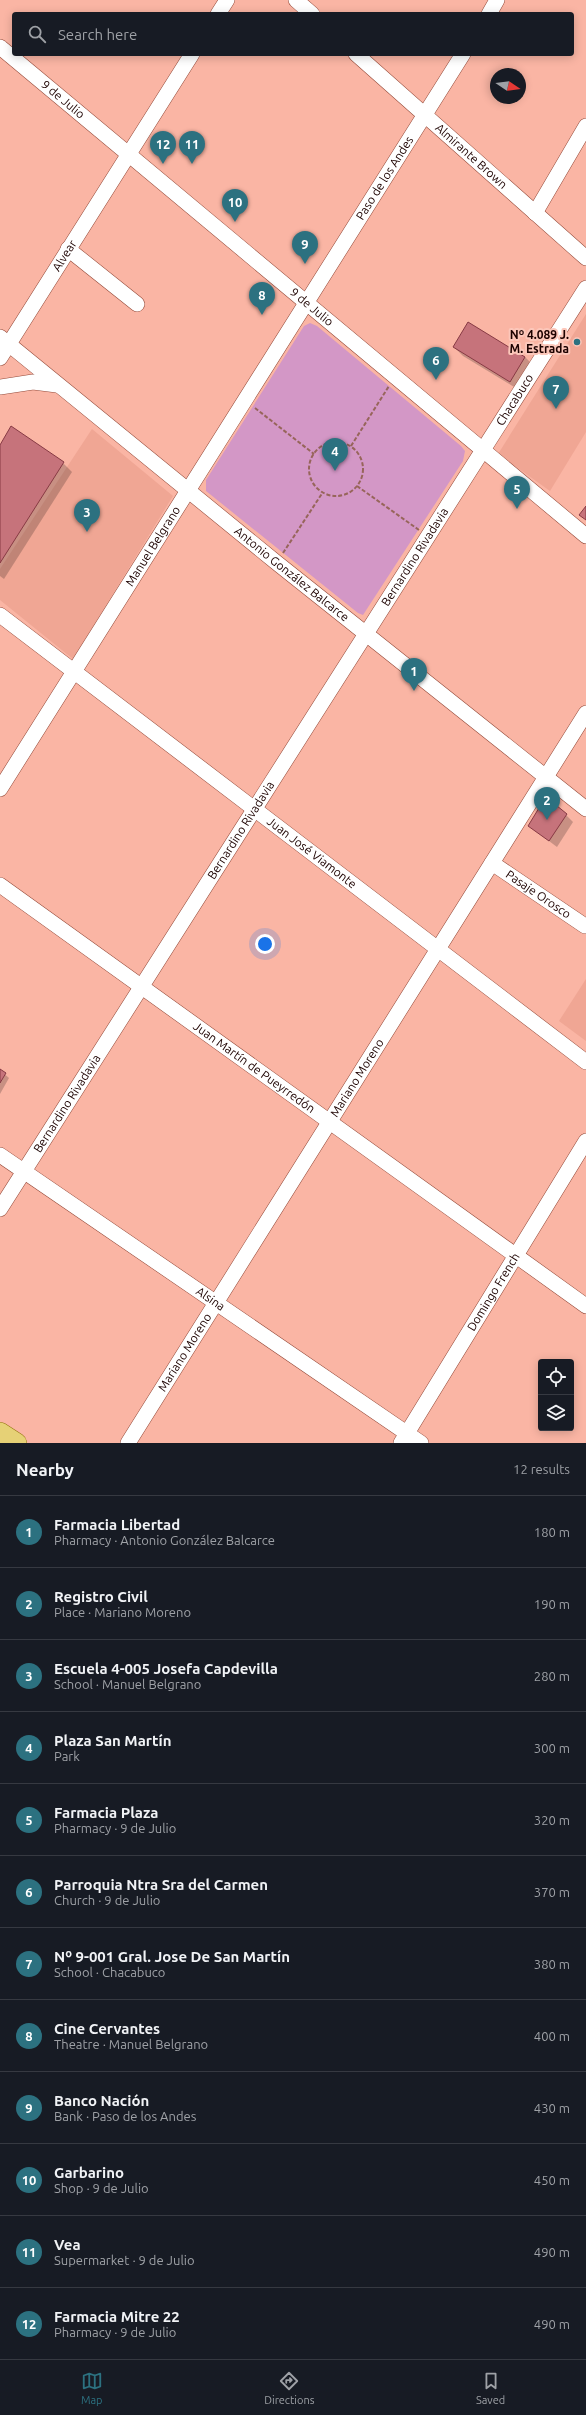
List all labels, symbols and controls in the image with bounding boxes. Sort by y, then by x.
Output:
search box [12,12,574,56]
icon: search [26,23,48,45]
text: Search here [58,26,137,43]
north arrow [490,68,526,104]
street label: 9 de Julio [39,78,87,121]
street label: Almirante Brown [433,121,510,191]
pin: 12 [150,131,176,164]
pin: 11 [179,131,205,164]
street label: Paso de los Andes [353,134,416,222]
pin: 10 [222,189,248,222]
pin: 9 [292,231,318,264]
street label: Alvear [50,237,79,273]
pin: 8 [249,282,275,315]
street label: 9 de Julio [288,285,336,328]
place label: Nº 4.089 J. M. Estrada [509,328,569,355]
marker: Nº 4.089 J. M. Estrada [572,337,582,347]
pin: 6 [423,347,449,380]
street label: Chacabuco [493,371,536,428]
pin: 7 [543,376,569,409]
pin: 4 [322,438,348,471]
pin: 5 [504,476,530,509]
pin: 3 [74,499,100,532]
street label: Manuel Belgrano [123,504,183,588]
street label: Bernardino Rivadavia [379,505,451,608]
street label: Antonio González Balcarce [232,524,352,624]
pin: 1 [401,658,427,691]
street label: Bernardino Rivadavia [205,779,277,881]
pin: 2 [534,787,560,820]
street label: Juan José Viamonte [265,814,359,890]
street label: Pasaje Orosco [504,867,574,921]
your location [255,934,275,954]
street label: Juan Martín de Pueyrredón [191,1019,318,1115]
street label: Mariano Moreno [327,1036,386,1119]
street label: Bernardino Rivadavia [31,1052,103,1155]
street label: Domingo French [464,1250,522,1333]
street label: Alsina [194,1284,228,1313]
street label: Mariano Moreno [155,1311,214,1393]
map controls [538,1359,574,1431]
button: locate [538,1359,574,1395]
button: layers [538,1395,574,1431]
text: Nearby [16,1460,74,1479]
text: 12 results [513,1462,570,1476]
text: Farmacia Libertad [54,1516,180,1533]
text: 1 [25,1525,33,1539]
text: 180 m [534,1525,570,1539]
text: Pharmacy · Antonio González Balcarce [54,1533,275,1547]
text: Registro Civil [54,1588,148,1605]
text: 2 [25,1597,33,1611]
text: 190 m [534,1597,570,1611]
text: Place · Mariano Moreno [54,1605,191,1619]
text: Escuela 4-005 Josefa Capdevilla [54,1660,278,1677]
text: 3 [25,1669,33,1683]
text: 280 m [534,1669,570,1683]
text: School · Manuel Belgrano [54,1677,201,1691]
text: Plaza San Martín [54,1732,171,1749]
text: 4 [25,1741,33,1755]
text: 300 m [534,1741,570,1755]
text: Park [54,1749,80,1763]
text: Farmacia Plaza [54,1804,158,1821]
text: 5 [25,1813,33,1827]
text: 320 m [534,1813,570,1827]
text: Pharmacy · 9 de Julio [54,1821,176,1835]
text: Parroquia Ntra Sra del Carmen [54,1876,268,1893]
text: 6 [25,1885,33,1899]
text: 370 m [534,1885,570,1899]
text: Church · 9 de Julio [54,1893,160,1907]
text: Nº 9-001 Gral. Jose De San Martín [54,1948,290,1965]
text: 7 [25,1957,33,1971]
text: 380 m [534,1957,570,1971]
text: School · Chacabuco [54,1965,165,1979]
text: Cine Cervantes [54,2020,160,2037]
text: 8 [25,2029,33,2043]
text: 400 m [534,2029,570,2043]
text: Theatre · Manuel Belgrano [54,2037,208,2051]
text: Banco Nación [54,2092,149,2109]
text: 9 [25,2101,33,2115]
text: 430 m [534,2101,570,2115]
text: Bank · Paso de los Andes [54,2109,196,2123]
text: Garbarino [54,2164,124,2181]
text: 10 [22,2173,36,2187]
text: 450 m [534,2173,570,2187]
text: Shop · 9 de Julio [54,2181,149,2195]
text: Vea [54,2236,81,2253]
text: 11 [22,2245,36,2259]
text: 490 m [534,2245,570,2259]
text: Supermarket · 9 de Julio [54,2253,195,2267]
text: Farmacia Mitre 22 [54,2308,180,2325]
text: 12 [22,2317,36,2331]
text: 490 m [534,2317,570,2331]
text: Pharmacy · 9 de Julio [54,2325,176,2339]
tab: Map [81,2370,103,2406]
tab: Directions [264,2370,314,2406]
tab: Saved [476,2370,505,2406]

